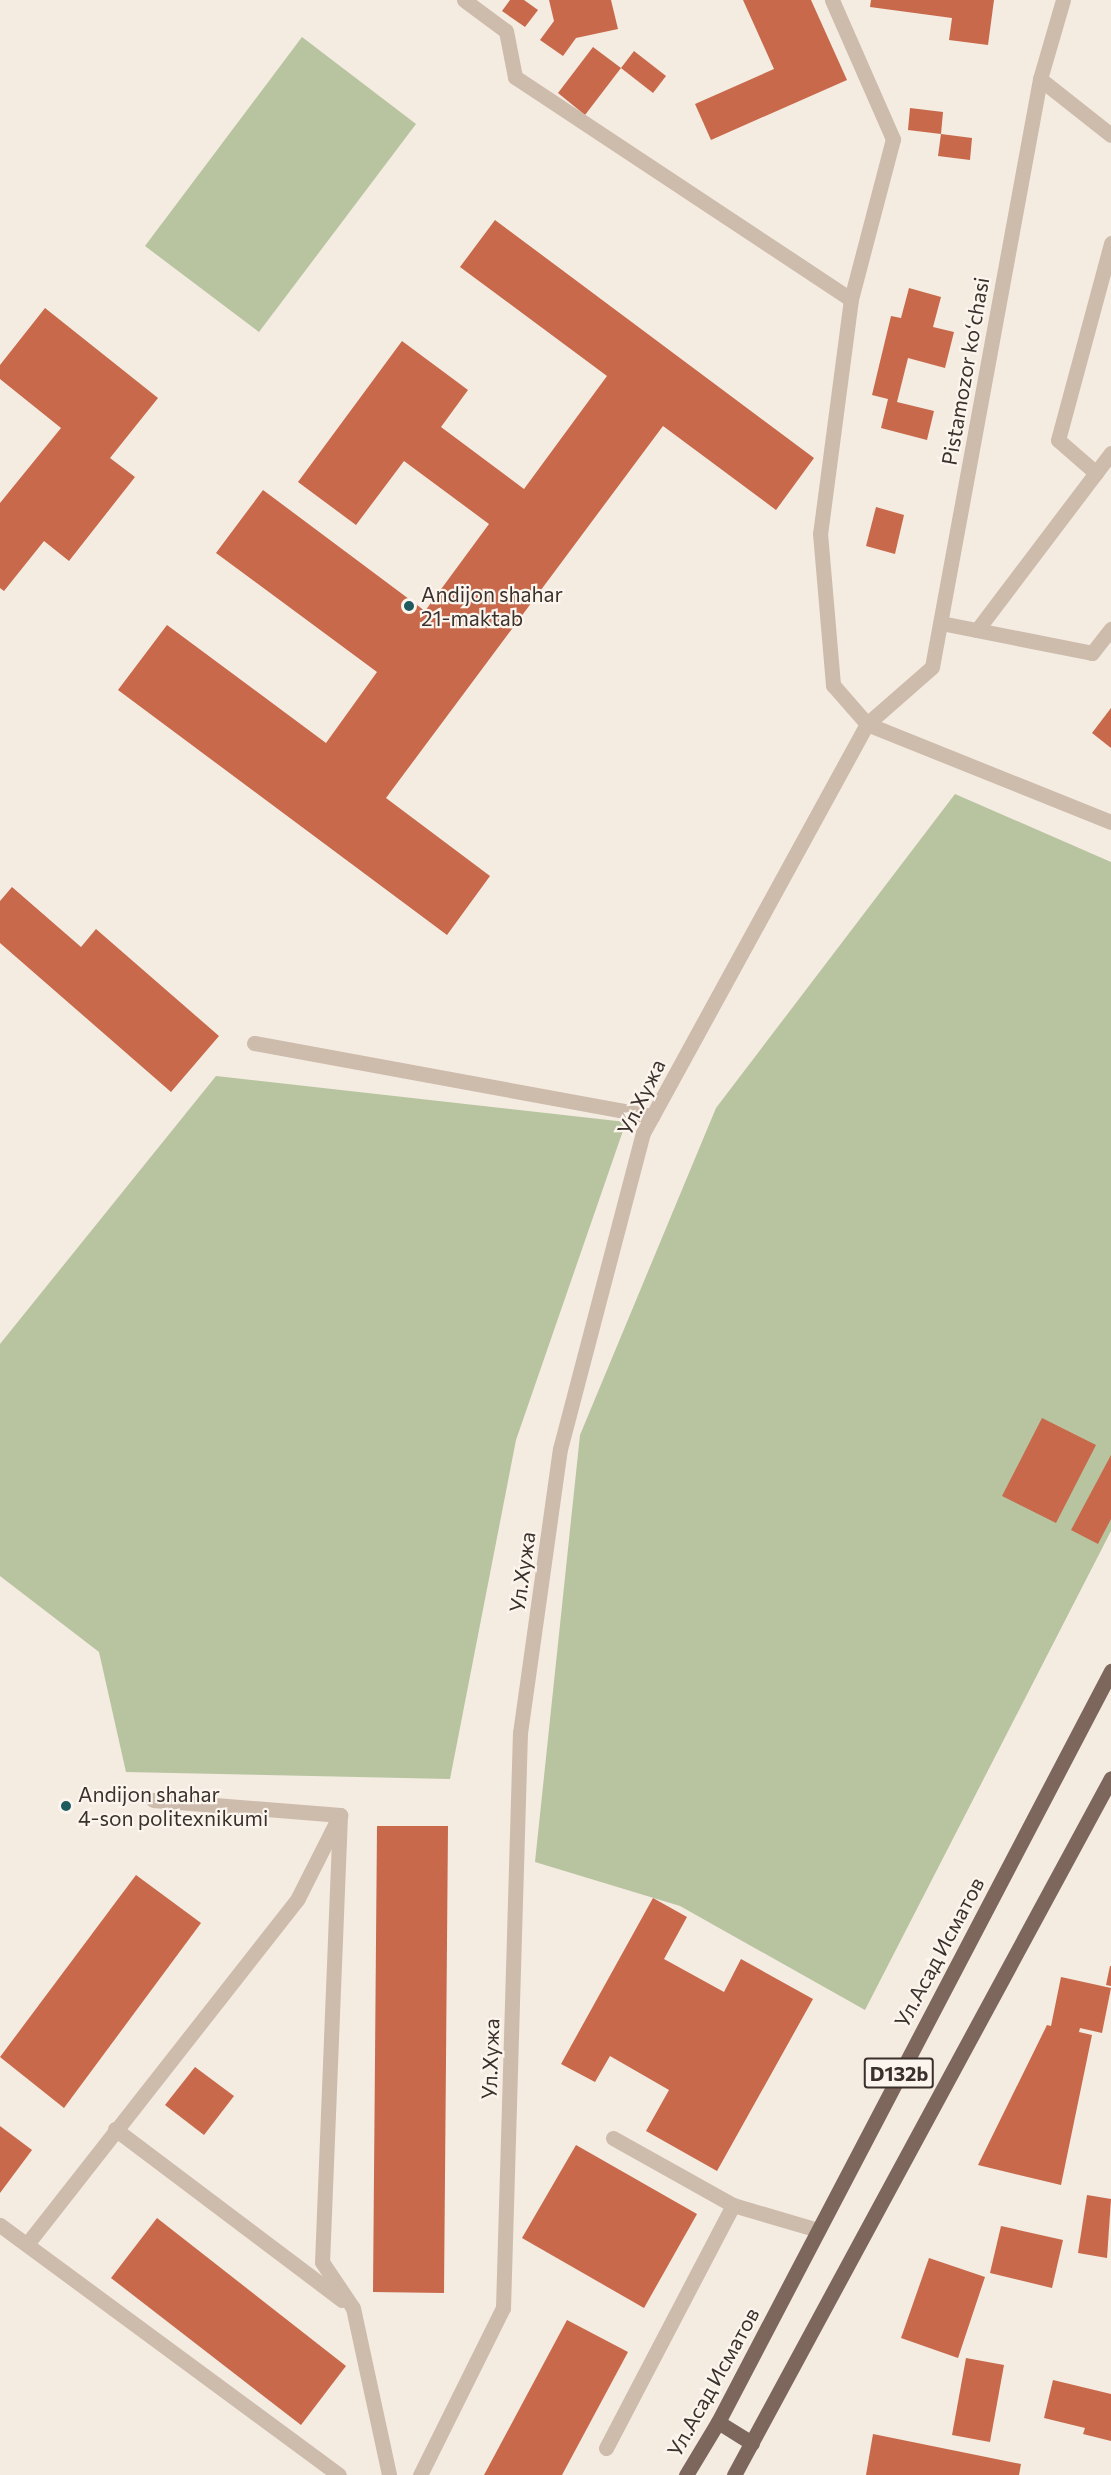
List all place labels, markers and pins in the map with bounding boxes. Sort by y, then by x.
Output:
place label: Andijon shahar 21-maktab [421,581,563,631]
marker: Andijon shahar 21-maktab [402,599,416,613]
place label: Andijon shahar 4-son politexnikumi [78,1781,268,1831]
marker: Andijon shahar 4-son politexnikumi [59,1799,73,1813]

